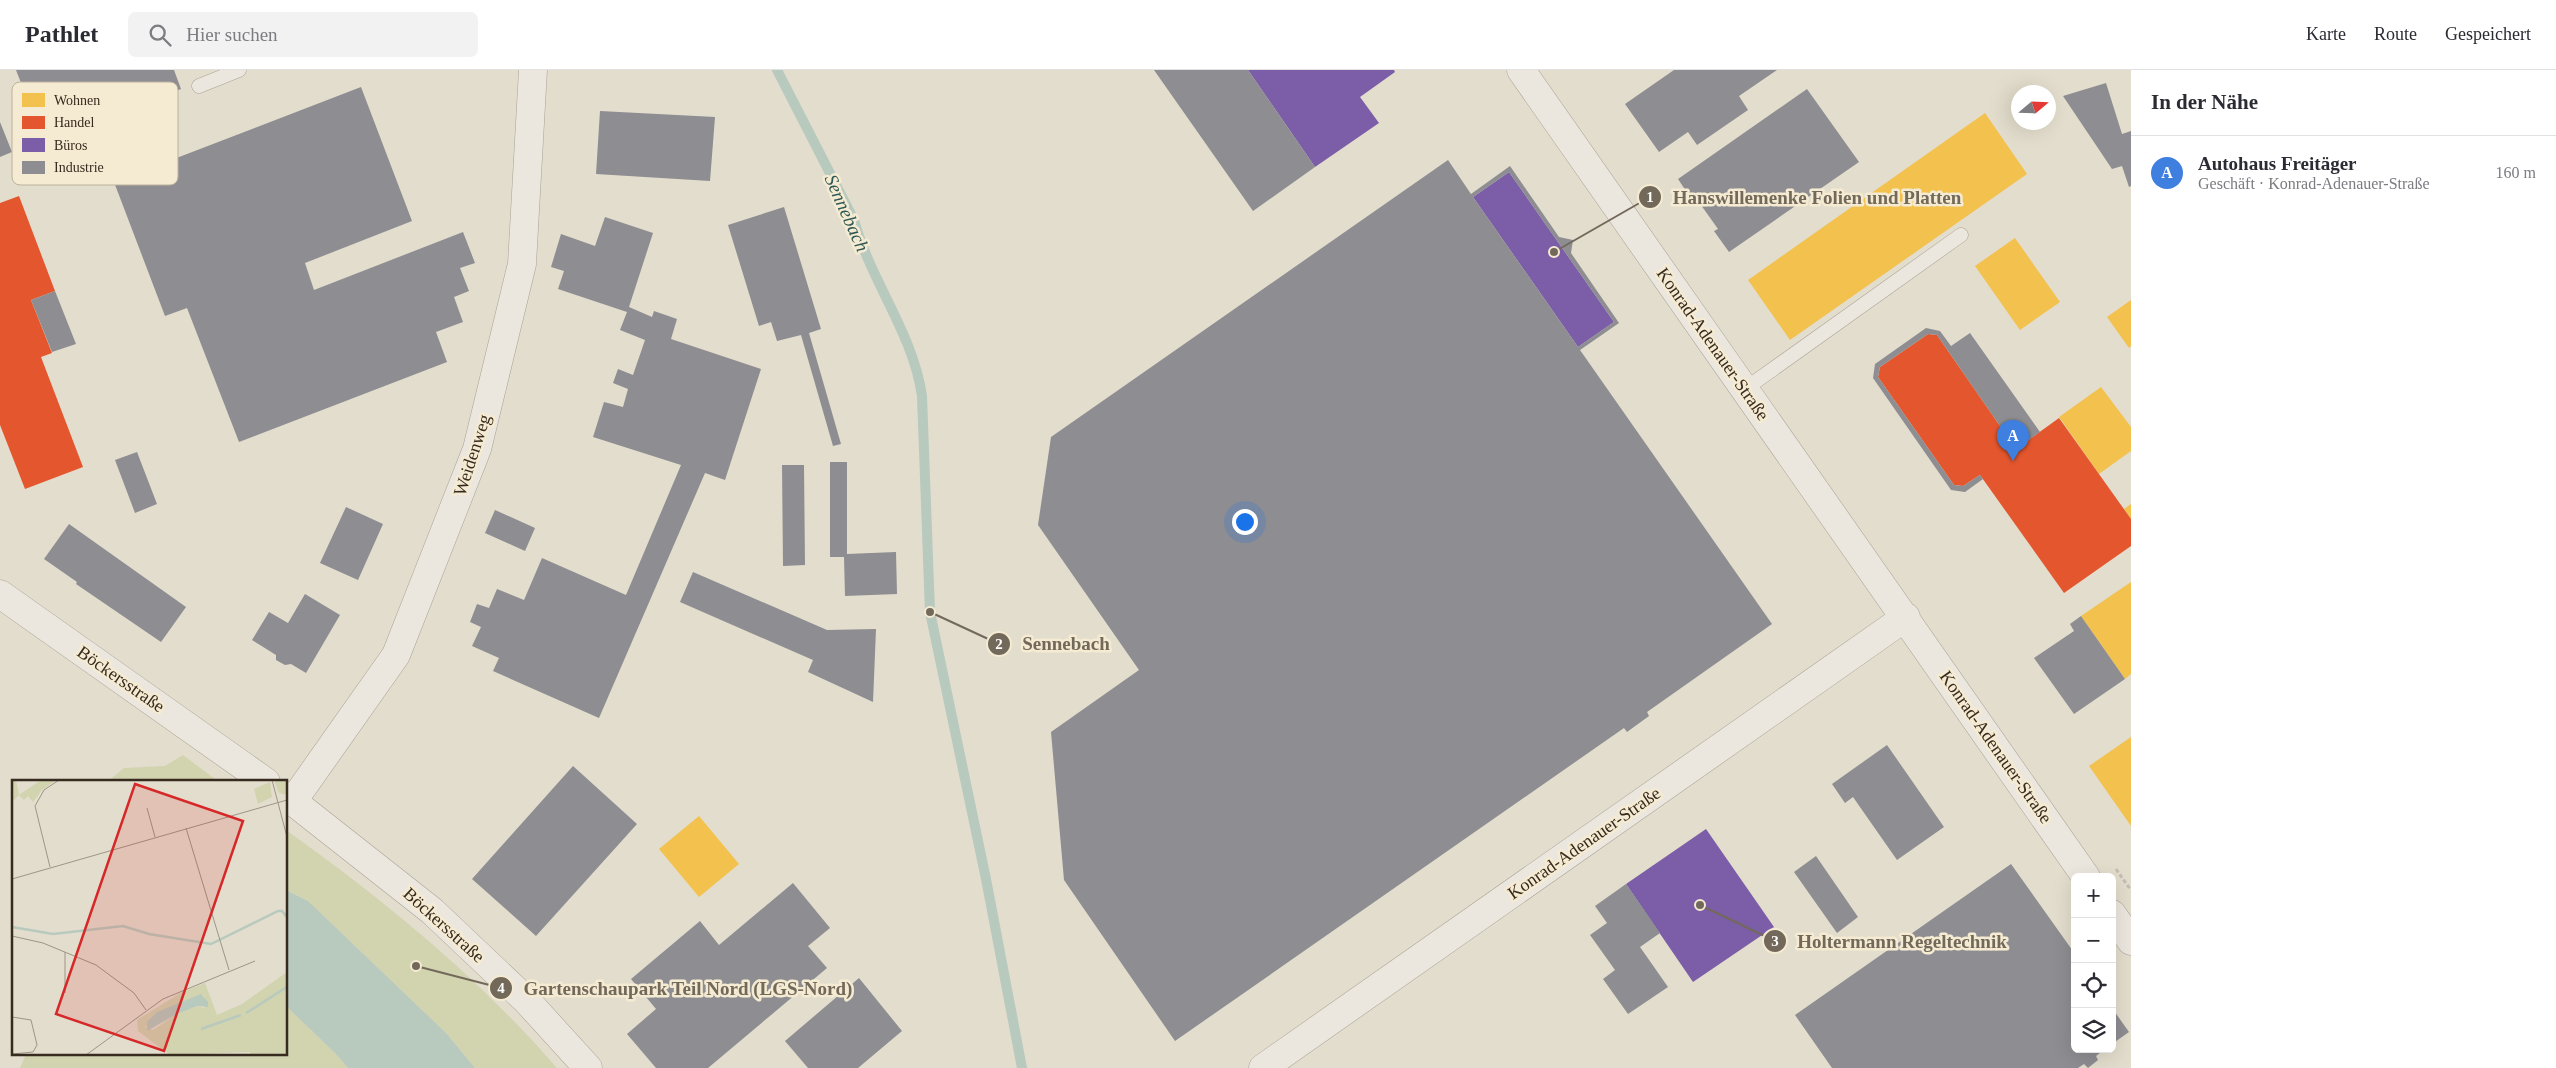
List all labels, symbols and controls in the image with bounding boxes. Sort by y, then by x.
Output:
search box [128,12,478,57]
text: Pathlet [25,21,98,47]
icon: search [146,21,174,49]
text: Hier suchen [186,24,278,45]
text: Karte [2306,24,2346,44]
text: Route [2374,24,2417,44]
text: Gespeichert [2445,24,2531,44]
legend [12,82,178,185]
north arrow [2011,85,2056,130]
text: In der Nähe [2151,90,2258,114]
text: Wohnen [54,93,100,108]
text: Handel [54,115,95,130]
text: Büros [54,138,87,153]
text: Autohaus Freitäger [2198,153,2357,174]
text: Industrie [54,160,104,175]
text: A [2161,164,2173,181]
text: 160 m [2496,164,2536,181]
water label: Sennebach [821,171,873,255]
text: Geschäft · Konrad-Adenauer-Straße [2198,175,2430,192]
callout: Hanswillemenke Folien und Platten [1637,180,1971,214]
text: Hanswillemenke Folien und Platten [1673,187,1962,208]
text: 1 [1646,189,1654,205]
street label: Konrad-Adenauer-Straße [1653,264,1773,424]
street label: Weidenweg [449,412,495,498]
pin: A [1997,420,2029,461]
your location [1232,509,1258,535]
callout: Sennebach [987,627,1119,661]
text: Sennebach [1022,633,1110,654]
text: 2 [995,636,1003,652]
street label: Böckersstraße [74,642,169,716]
street label: Konrad-Adenauer-Straße [1936,667,2056,827]
inset map [12,780,288,1056]
street label: Konrad-Adenauer-Straße [1504,783,1664,903]
map controls [2071,873,2116,1053]
button: + [2071,873,2116,918]
street label: Böckersstraße [399,883,489,967]
button: − [2071,918,2116,963]
callout: Holtermann Regeltechnik [1763,924,2017,958]
text: Holtermann Regeltechnik [1797,931,2007,952]
text: 3 [1771,933,1779,949]
button: locate [2071,963,2116,1008]
callout: Gartenschaupark Teil Nord (LGS-Nord) [488,971,863,1005]
text: Gartenschaupark Teil Nord (LGS-Nord) [524,978,852,1000]
text: 4 [497,980,505,996]
button: layers [2071,1008,2116,1053]

